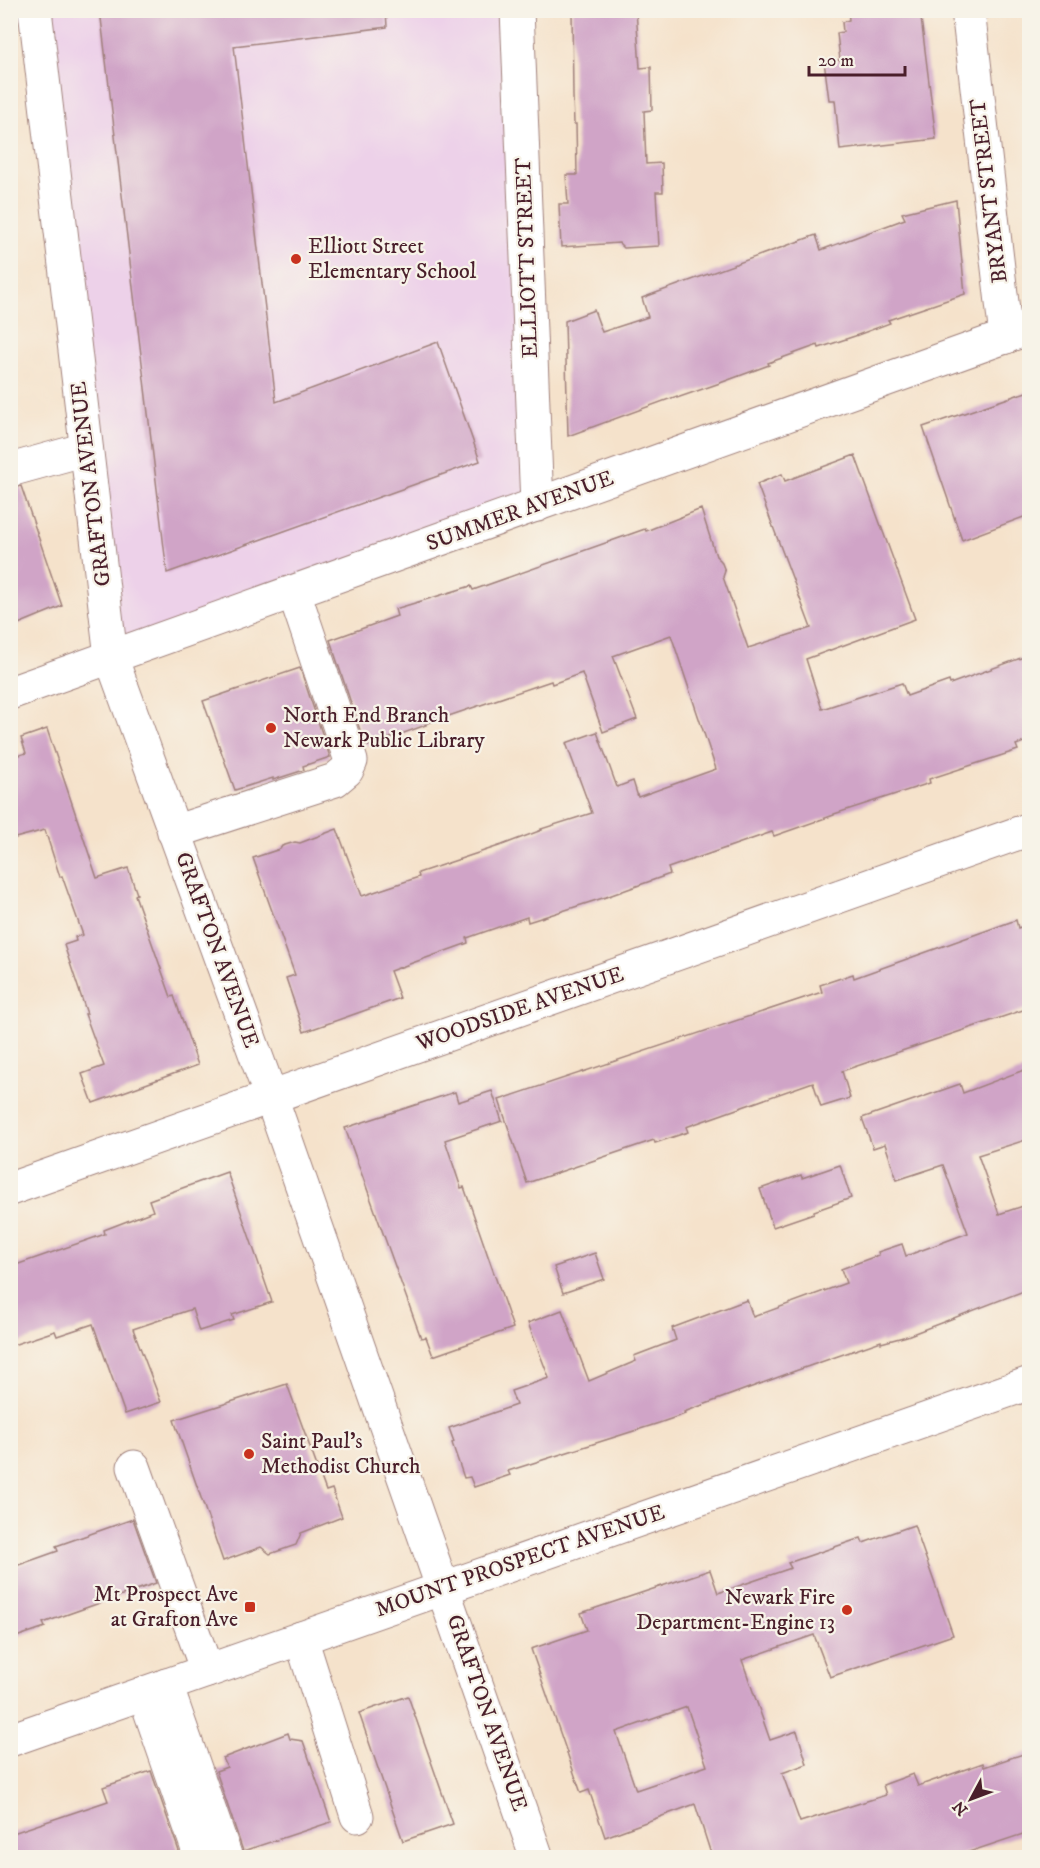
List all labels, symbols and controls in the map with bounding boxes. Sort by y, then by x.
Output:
scale bar [809,39,905,77]
text: 20 m [818,50,854,72]
street label: BRYANT STREET [964,97,1014,285]
street label: ELLIOTT STREET [510,157,544,359]
place label: Elliott Street Elementary School [308,233,477,285]
marker: Elliott Street Elementary School [289,252,303,266]
street label: GRAFTON AVENUE [65,380,117,588]
street label: SUMMER AVENUE [423,465,617,557]
place label: North End Branch Newark Public Library [283,702,485,754]
marker: North End Branch Newark Public Library [264,721,278,735]
street label: GRAFTON AVENUE [169,848,265,1052]
street label: WOODSIDE AVENUE [412,961,627,1058]
place label: Saint Paul's Methodist Church [261,1428,421,1480]
marker: Saint Paul's Methodist Church [242,1447,256,1461]
street label: MOUNT PROSPECT AVENUE [372,1499,668,1623]
place label: Mt Prospect Ave at Grafton Ave [94,1581,238,1633]
place label: Newark Fire Department-Engine 13 [636,1584,835,1636]
marker: Mt Prospect Ave at Grafton Ave [243,1600,257,1614]
marker: Newark Fire Department-Engine 13 [840,1603,854,1617]
street label: GRAFTON AVENUE [441,1611,533,1815]
north arrow [941,1769,1001,1829]
text: N [949,1797,972,1820]

